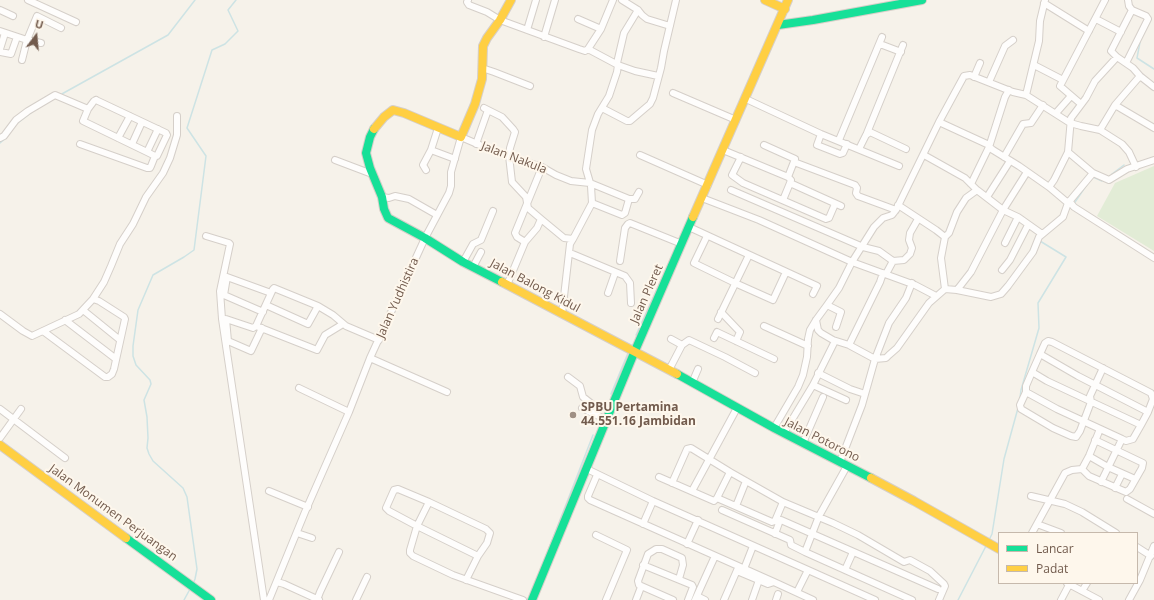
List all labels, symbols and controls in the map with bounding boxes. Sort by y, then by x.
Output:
north arrow [16,16,56,56]
text: U [33,16,46,32]
street label: Jalan Nakula [479,139,549,177]
street label: Jalan Yudhistira [374,256,422,340]
street label: Jalan Balong Kidul [488,256,582,316]
street label: Jalan Pleret [628,262,666,326]
place label: SPBU Pertamina 44.551.16 Jambidan [581,401,696,429]
marker: SPBU Pertamina 44.551.16 Jambidan [568,410,578,420]
street label: Jalan Potorono [782,415,862,465]
street label: Jalan Monumen Perjuangan [46,462,180,564]
legend [998,532,1138,584]
text: Lancar [1036,540,1074,557]
text: Padat [1036,560,1068,577]

